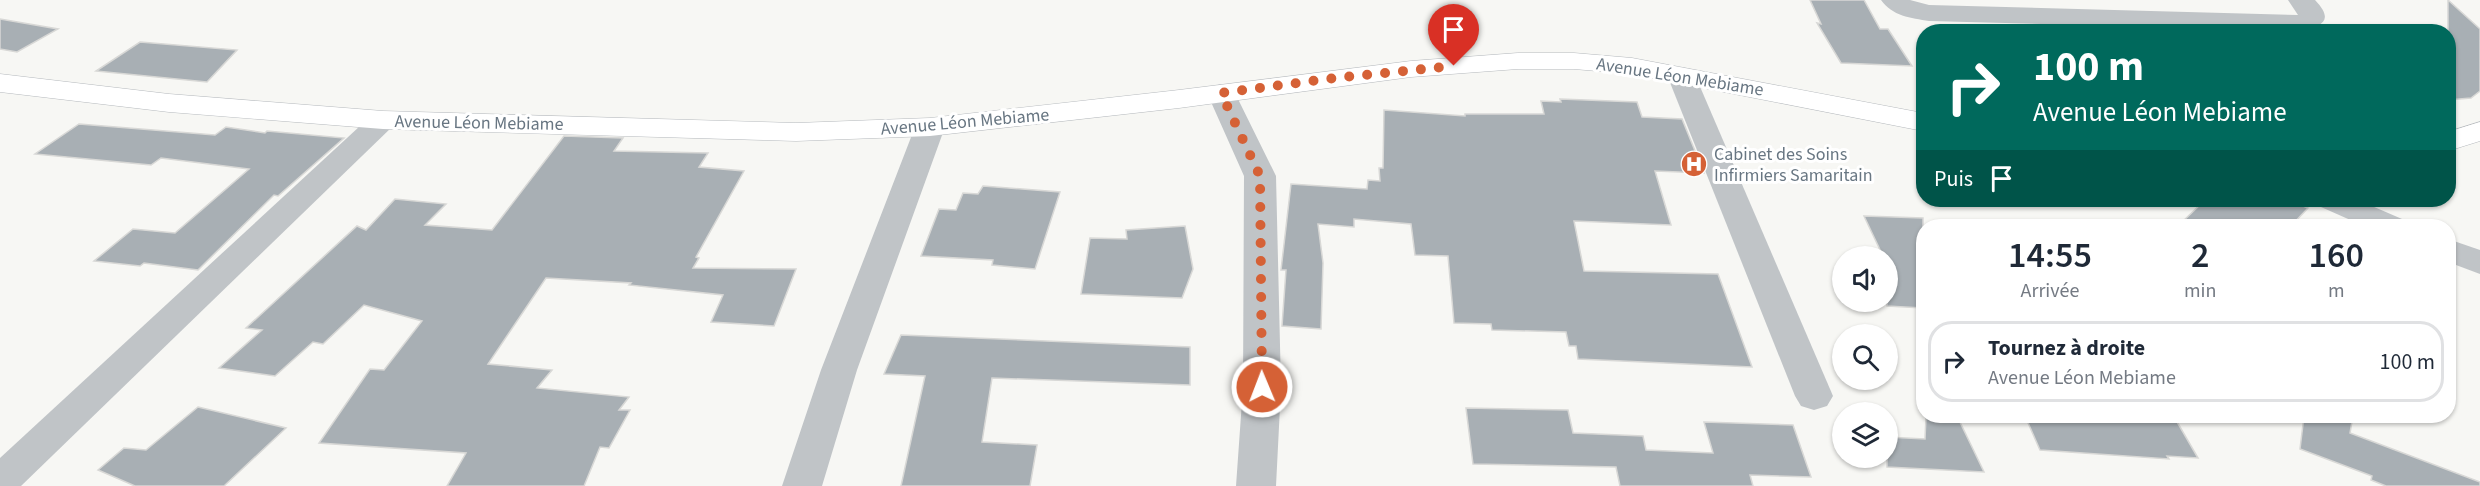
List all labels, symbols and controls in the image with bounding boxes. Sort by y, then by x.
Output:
pin [1428,4,1479,66]
icon: arrive [1437,13,1470,46]
text: 100 m [2033,37,2144,97]
icon: right [1934,48,2012,126]
street label: Avenue Léon Mebiame [1595,51,1766,103]
text: Avenue Léon Mebiame [2033,93,2287,132]
street label: Avenue Léon Mebiame [880,102,1050,142]
street label: Avenue Léon Mebiame [394,109,564,137]
place label: Cabinet des Soins Infirmiers Samaritain [1714,142,1873,188]
hospital icon: Cabinet des Soins Infirmiers Samaritain [1679,149,1709,179]
icon: arrive [1985,162,2018,195]
text: Puis [1934,163,1973,195]
text: 14:55 [2008,230,2092,281]
text: 2 [2191,230,2209,281]
text: 160 [2308,230,2364,281]
map controls [1832,246,1898,468]
button: sound [1832,246,1898,312]
text: Arrivée [2021,277,2079,305]
text: min [2184,277,2216,305]
text: m [2328,277,2344,305]
button: search [1832,324,1898,390]
text: Tournez à droite [1988,332,2145,364]
icon: right [1937,345,1970,378]
text: 100 m [2380,346,2435,378]
position arrow [1230,355,1294,419]
text: Avenue Léon Mebiame [1988,364,2176,392]
button: layers [1832,402,1898,468]

